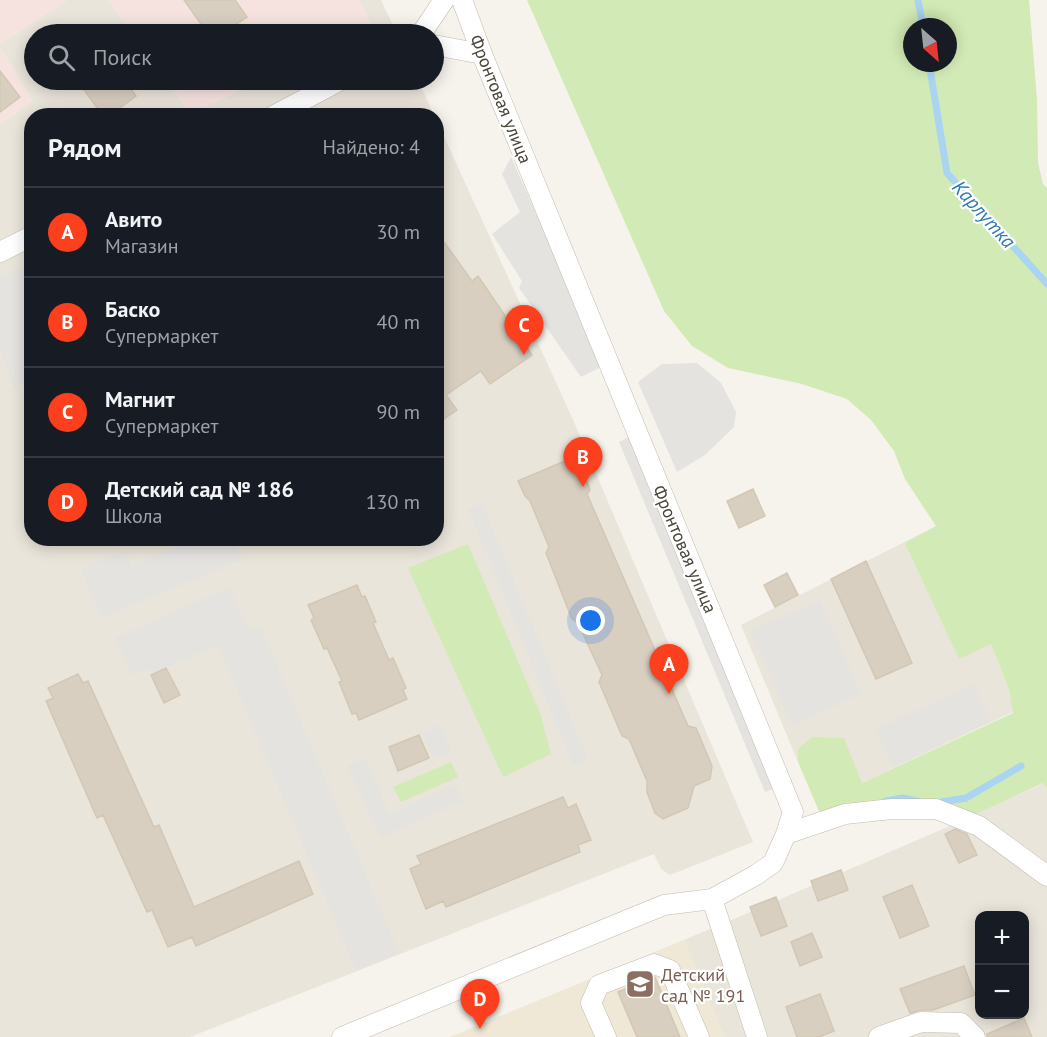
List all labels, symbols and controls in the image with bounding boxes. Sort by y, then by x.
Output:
north arrow [903,18,957,72]
search box [24,24,444,90]
street label: Фронтовая улица [465,31,537,167]
icon: search [45,41,78,74]
text: Поиск [93,43,152,71]
text: Рядом [48,131,122,164]
text: Найдено: 4 [323,134,420,160]
water label: Карлутка [947,174,1022,254]
text: Авито [105,205,162,233]
text: A [61,219,74,245]
text: 30 m [377,219,420,245]
text: Магазин [105,233,179,259]
text: Баско [105,295,160,323]
pin: C [504,306,544,355]
text: B [62,309,73,335]
text: 40 m [377,309,420,335]
text: Супермаркет [105,323,218,349]
text: Магнит [105,385,175,413]
text: C [62,399,73,425]
text: 90 m [377,399,420,425]
text: Супермаркет [105,413,218,439]
pin: B [564,438,602,487]
text: Детский сад № 186 [105,475,294,503]
street label: Фронтовая улица [648,482,722,616]
text: D [61,489,74,515]
text: 130 m [366,489,420,515]
text: Школа [105,503,162,529]
your location [576,606,605,635]
pin: A [650,644,688,694]
map controls [975,911,1029,1019]
button: + [975,911,1029,965]
place label: Детский сад № 191 [661,963,745,1007]
button: − [975,965,1029,1019]
school or university icon: Детский сад № 191 [624,968,656,1000]
pin: D [460,980,500,1029]

